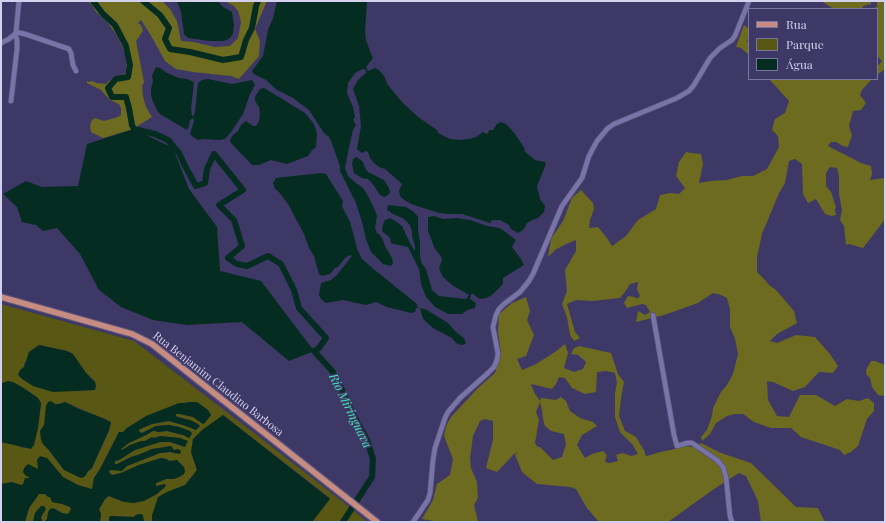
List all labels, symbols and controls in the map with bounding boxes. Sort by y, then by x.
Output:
legend [748,8,878,80]
text: Rua [786,16,807,32]
text: Parque [786,36,824,52]
text: Água [786,56,813,72]
street label: Rua Benjamim Claudino Barbosa [150,329,286,439]
water label: Rio Miringuava [326,371,374,451]

